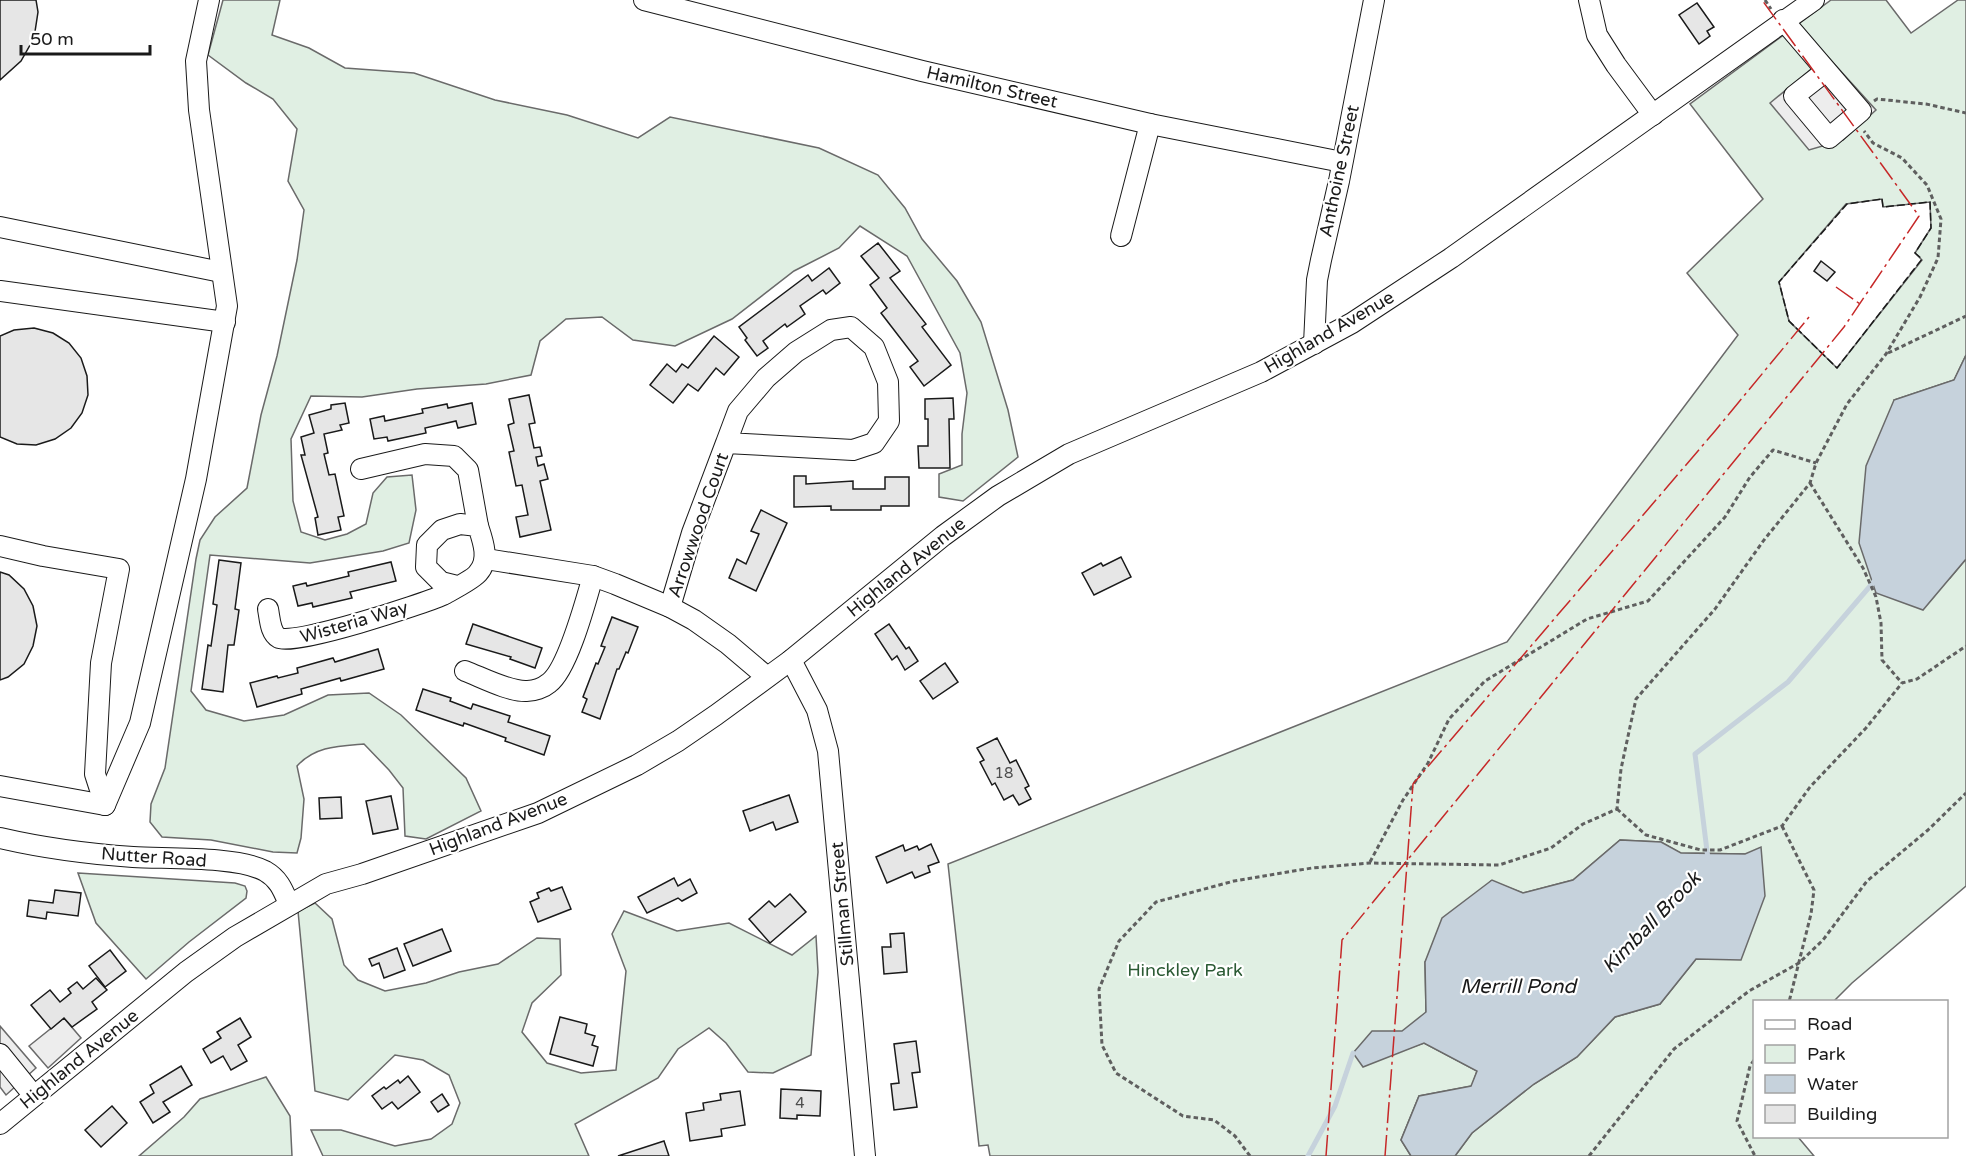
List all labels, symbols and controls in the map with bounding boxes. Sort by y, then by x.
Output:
scale bar [21,18,150,56]
text: 50 m [30,28,74,50]
street label: Hamilton Street [924,61,1060,113]
street label: Anthoine Street [1314,103,1364,239]
street label: Highland Avenue [1260,286,1398,378]
street label: Arrowwood Court [663,450,733,600]
street label: Highland Avenue [842,512,970,622]
street label: Wisteria Way [297,596,411,648]
house number: 18 [995,764,1013,782]
street label: Highland Avenue [426,788,570,860]
street label: Stillman Street [826,841,858,967]
street label: Nutter Road [100,842,208,872]
water label: Kimball Brook [1597,865,1708,979]
park label: Hinckley Park [1127,959,1243,981]
water label: Merrill Pond [1460,975,1578,999]
legend [1753,1000,1948,1138]
street label: Highland Avenue [15,1004,143,1114]
text: Road [1807,1013,1852,1035]
text: Park [1807,1043,1846,1065]
text: Water [1807,1073,1858,1095]
house number: 4 [795,1094,805,1112]
text: Building [1807,1103,1877,1125]

